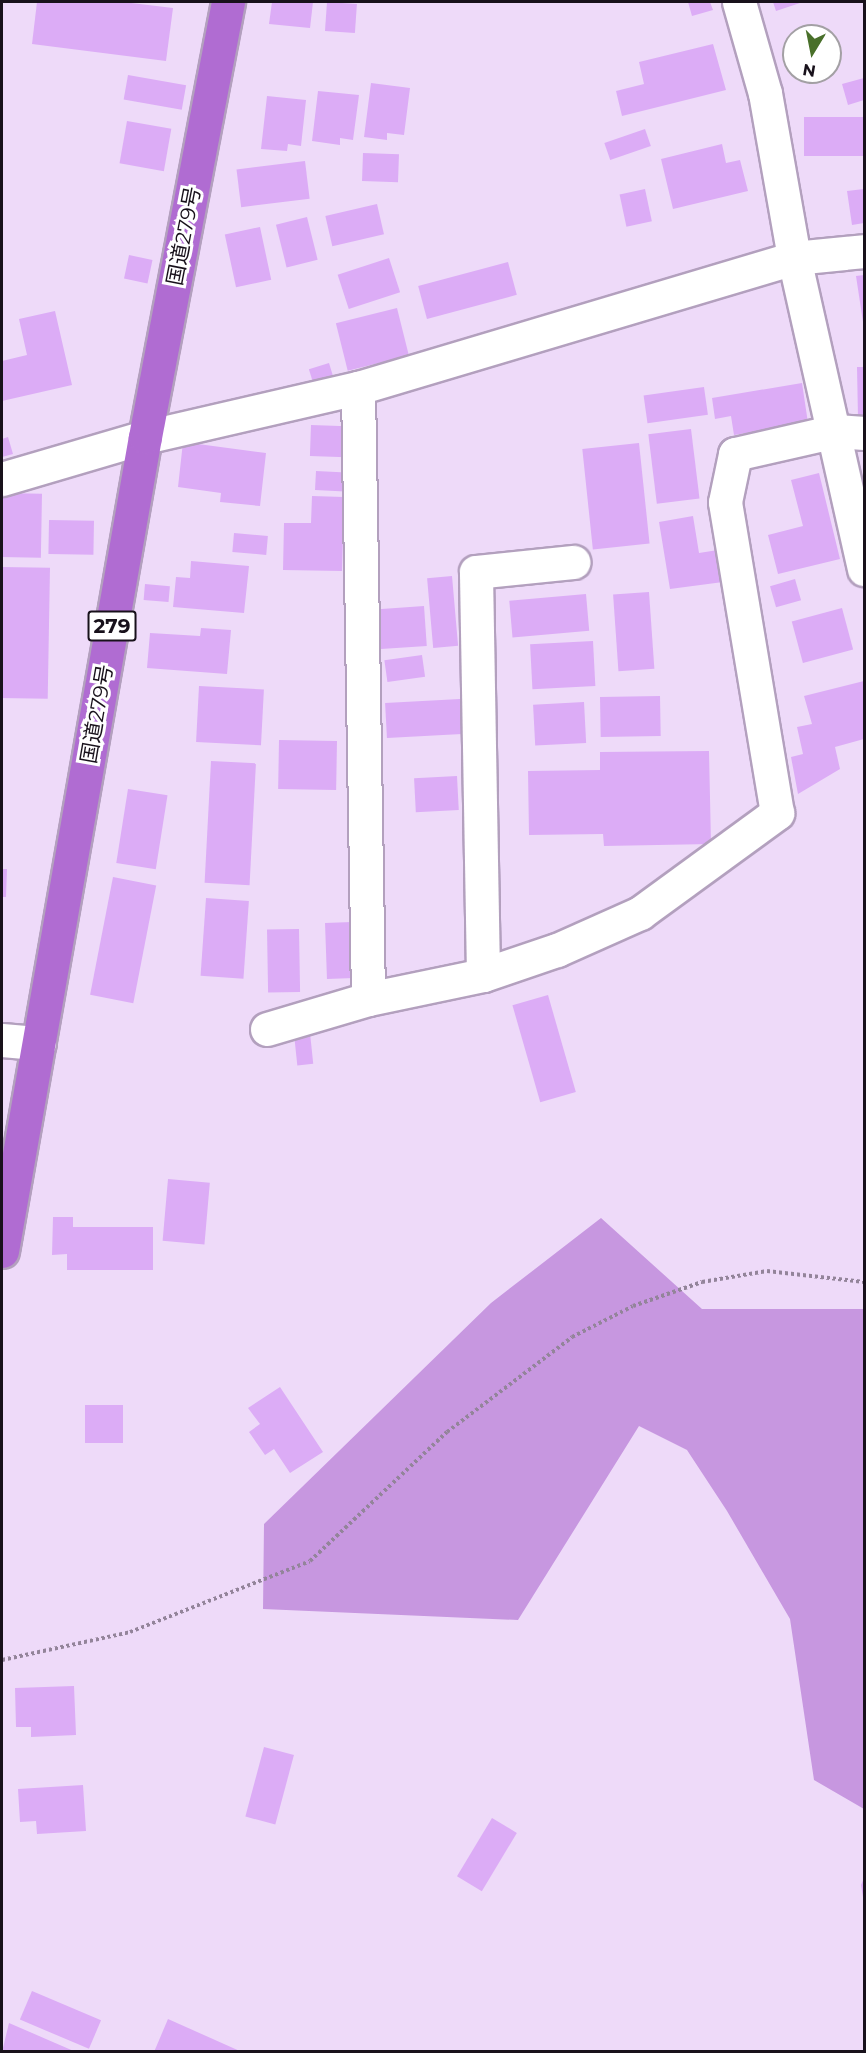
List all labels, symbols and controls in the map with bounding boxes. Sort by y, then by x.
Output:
north arrow [782,24,842,84]
text: N [801,60,817,81]
street label: 国道279号 [162,184,206,288]
road number: 279 [86,609,138,643]
street label: 国道279号 [76,663,118,765]

